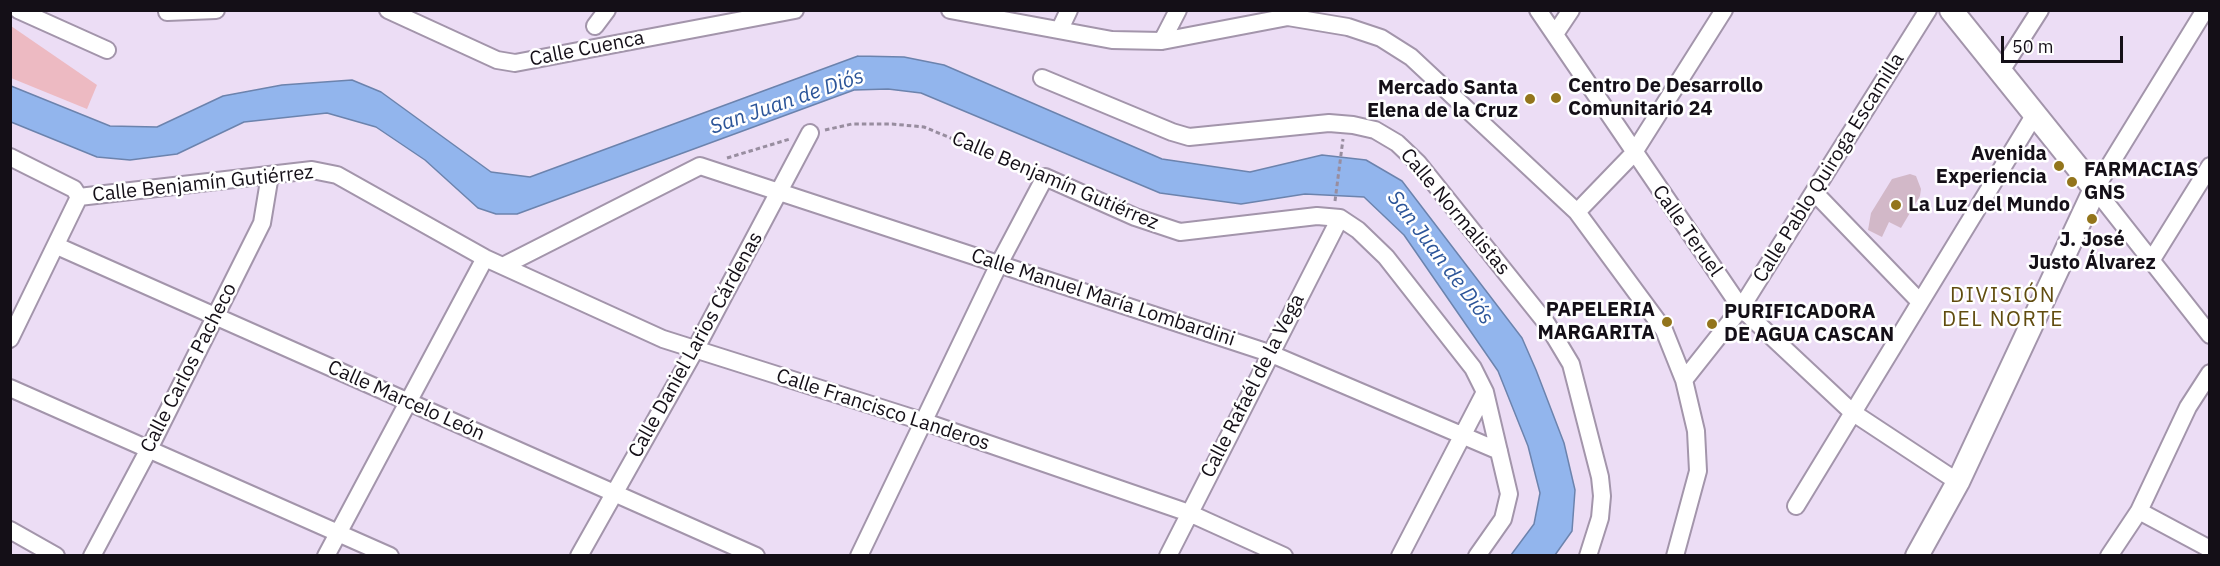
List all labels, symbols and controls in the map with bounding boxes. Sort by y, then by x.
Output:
scale bar [2004,24,2126,62]
street label: Calle Cuenca [528,26,646,72]
text: 50 m [2012,35,2054,58]
street label: Calle Pablo Quiroga Escamilla [1748,49,1910,287]
water label: San Juan de Diós [707,64,867,140]
place label: Centro De Desarrollo Comunitario 24 [1568,74,1763,121]
place label: Mercado Santa Elena de la Cruz [1367,76,1518,123]
marker: Centro De Desarrollo Comunitario 24 [1549,91,1563,105]
marker: Mercado Santa Elena de la Cruz [1523,92,1537,106]
street label: Calle Benjamín Gutiérrez [948,127,1162,235]
place label: Avenida Experiencia [1936,142,2047,189]
street label: Calle Normalistas [1395,144,1515,280]
place label: FARMACIAS GNS [2084,158,2198,205]
marker: Avenida Experiencia [2052,159,2066,173]
street label: Calle Benjamín Gutiérrez [91,160,315,208]
marker: FARMACIAS GNS [2065,175,2079,189]
street label: Calle Teruel [1647,181,1727,281]
water label: San Juan de Diós [1381,186,1499,330]
place label: La Luz del Mundo [1908,193,2070,217]
marker: La Luz del Mundo [1889,198,1903,212]
marker: J. José Justo Álvarez [2085,212,2099,226]
street label: Calle Daniel Larios Cárdenas [624,228,768,462]
place label: J. José Justo Álvarez [2028,228,2156,275]
street label: Calle Manuel María Lombardini [968,244,1238,352]
street label: Calle Carlos Pacheco [136,279,242,457]
district label: DIVISIÓN DEL NORTE [1942,283,2064,333]
street label: Calle Rafaél de la Vega [1196,290,1310,482]
place label: PAPELERIA MARGARITA [1537,298,1655,345]
place label: PURIFICADORA DE AGUA CASCAN [1724,300,1894,347]
marker: PAPELERIA MARGARITA [1660,315,1674,329]
marker: PURIFICADORA DE AGUA CASCAN [1705,317,1719,331]
street label: Calle Marcelo León [324,356,488,446]
street label: Calle Francisco Landeros [773,364,993,456]

